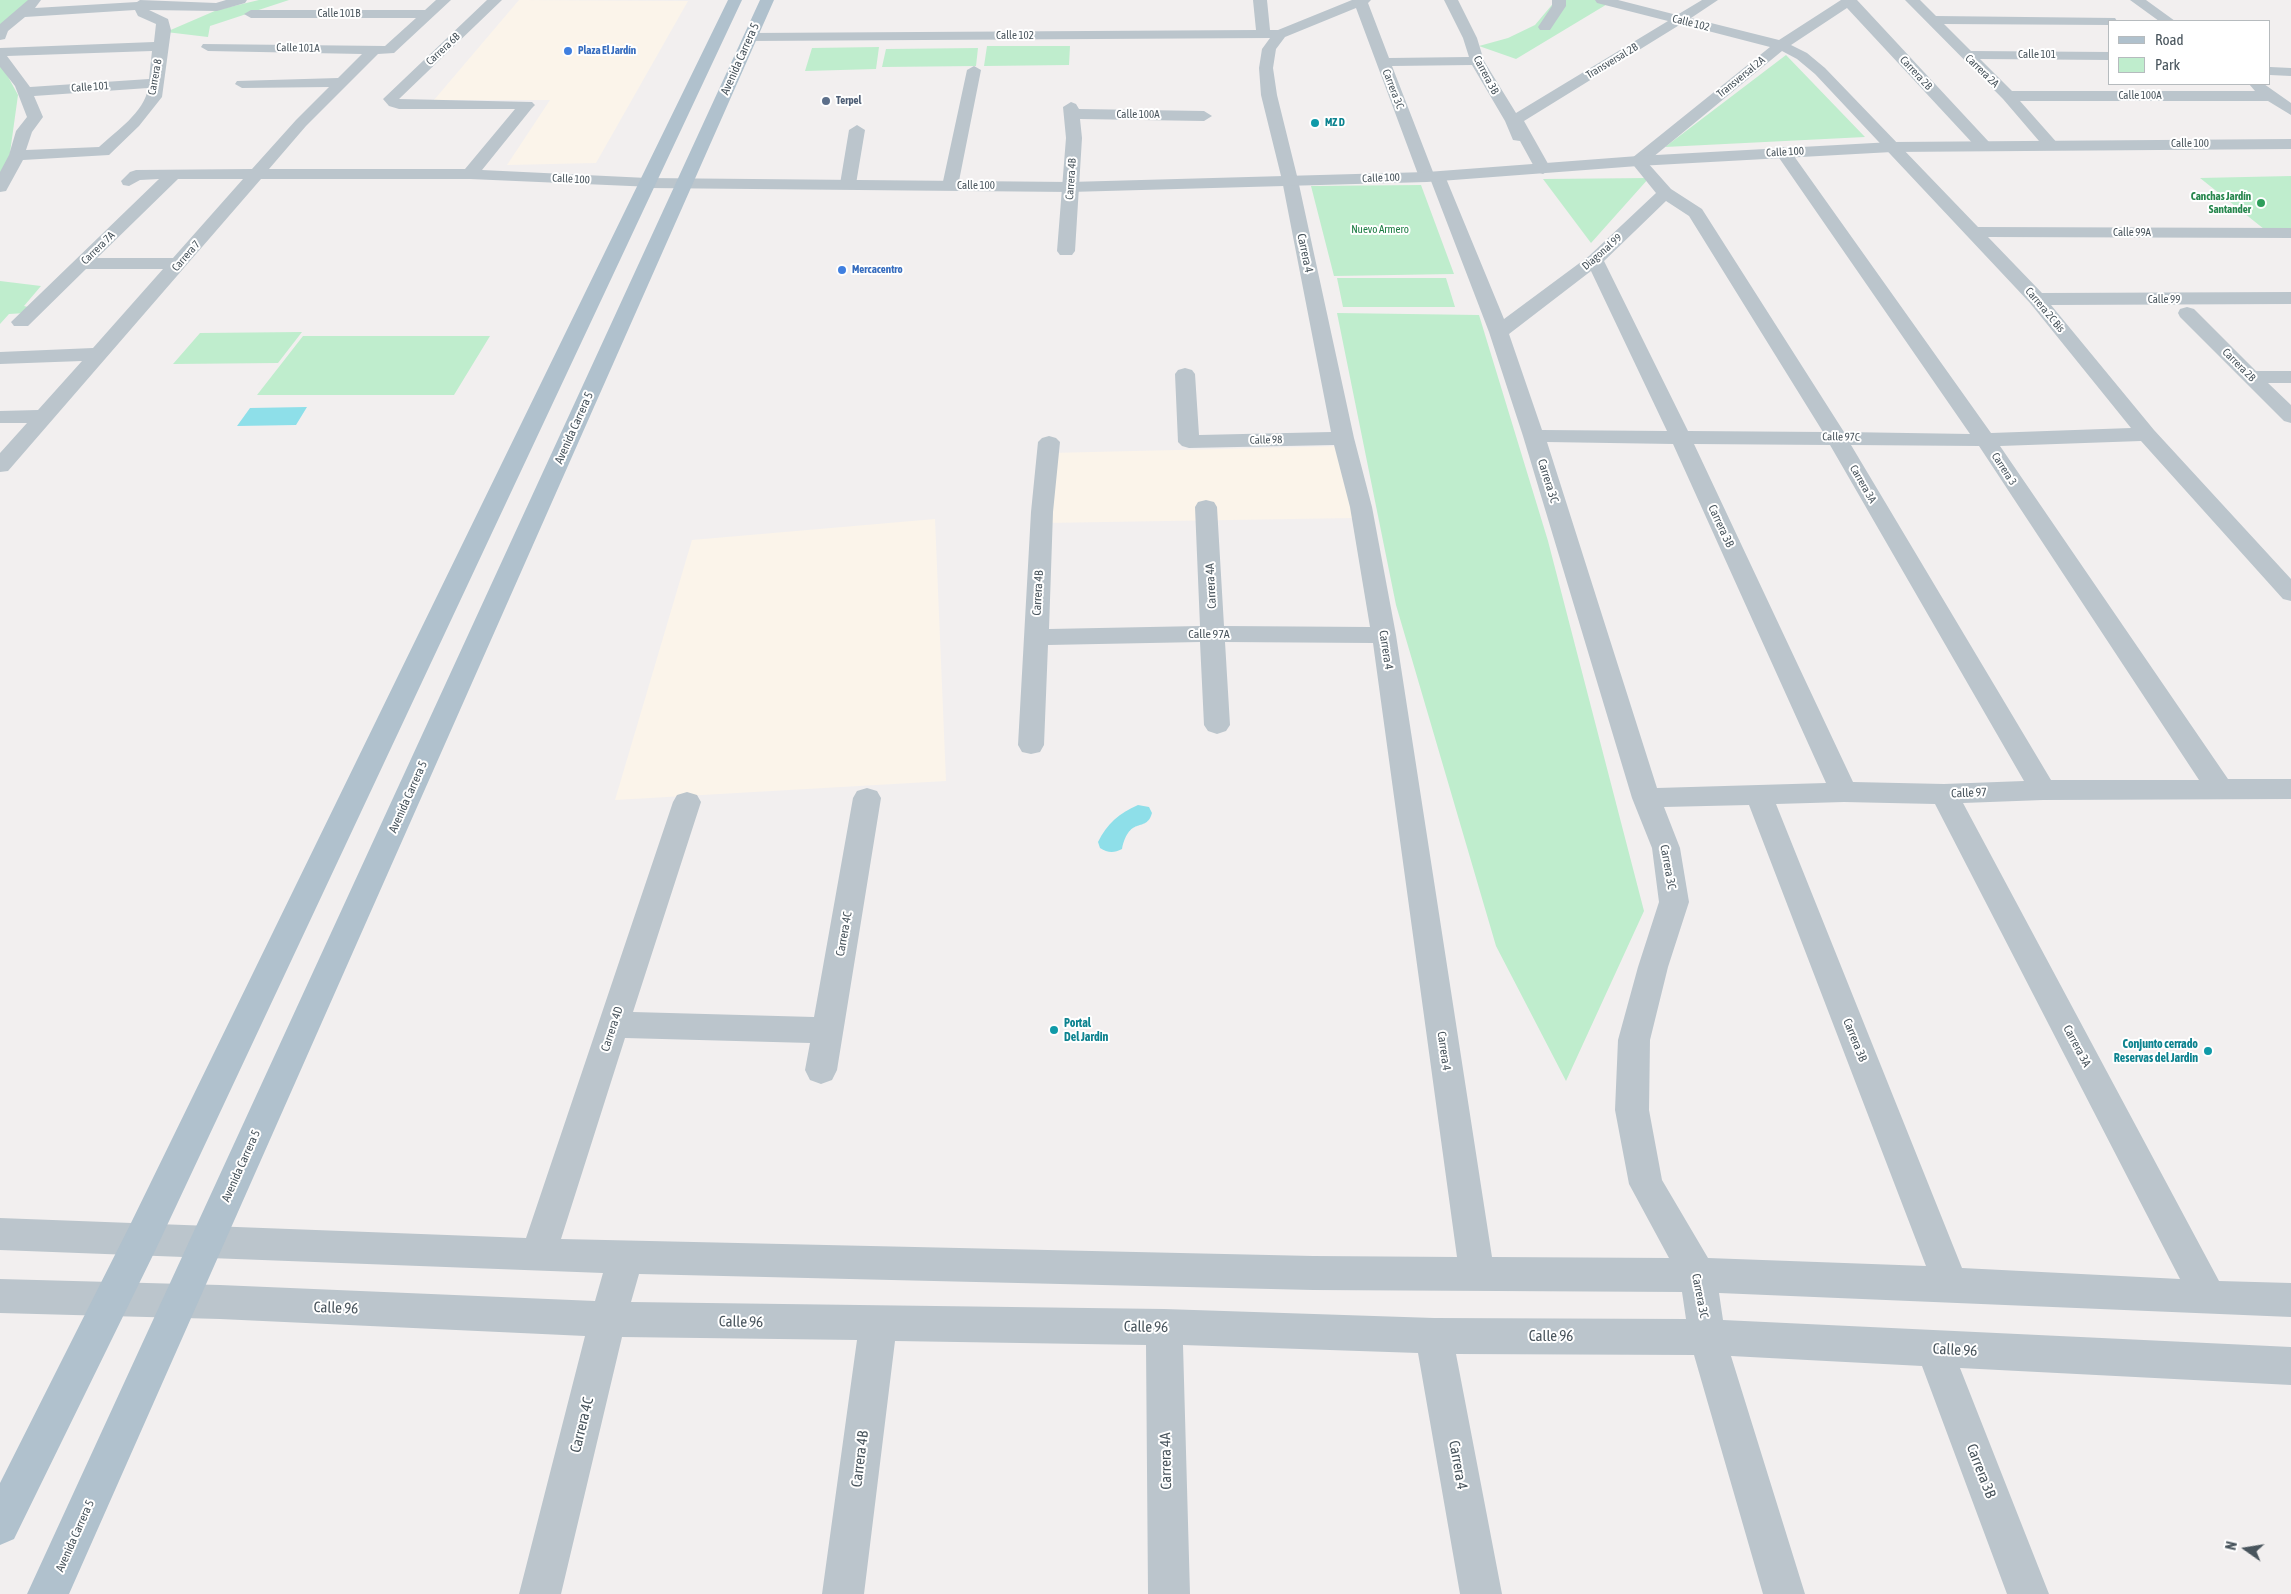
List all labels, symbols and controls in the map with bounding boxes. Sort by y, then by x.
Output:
street label: Calle 101B [317,7,361,21]
street label: Calle 102 [1671,12,1711,34]
legend [2108,20,2271,85]
street label: Avenida Carrera 5 [718,21,762,97]
street label: Calle 102 [996,29,1034,43]
street label: Carrera 6B [423,30,463,68]
text: Road [2155,31,2184,48]
street label: Transversal 2B [1584,40,1640,82]
street label: Calle 101A [276,41,320,55]
place label: Plaza El Jardín [578,44,636,58]
marker: Plaza El Jardín [562,45,574,57]
street label: Calle 101 [2018,48,2056,62]
street label: Carrera 2A [1962,52,2002,90]
street label: Carrera 2B [1897,53,1935,93]
street label: Carrera 3B [1470,54,1502,96]
street label: Transversal 2A [1714,54,1768,100]
text: Park [2155,56,2180,73]
street label: Carrera 8 [145,58,165,96]
street label: Carrera 3C [1379,67,1407,111]
street label: Calle 101 [71,79,109,95]
street label: Calle 100A [2118,89,2162,103]
place label: Terpel [836,94,862,108]
marker: Terpel [820,95,832,107]
street label: Calle 100A [1116,108,1160,122]
place label: MZ D [1325,116,1345,130]
marker: MZ D [1309,117,1321,129]
street label: Calle 100 [2171,137,2209,151]
street label: Calle 100 [1766,144,1804,160]
street label: Carrera 4B [1063,158,1079,200]
street label: Calle 100 [552,171,590,187]
street label: Calle 100 [1362,171,1400,185]
street label: Calle 100 [957,179,995,193]
place label: Canchas Jardín Santander [2191,190,2251,216]
marker: Canchas Jardín Santander [2255,197,2267,209]
park label: Nuevo Armero [1351,223,1409,237]
street label: Calle 99A [2113,226,2151,240]
street label: Carrera 7A [78,229,118,267]
street label: Diagonal 99 [1579,231,1625,273]
street label: Carrera 4 [1294,232,1316,274]
street label: Carrera 7 [169,238,203,274]
place label: Mercacentro [852,263,903,277]
marker: Mercacentro [836,264,848,276]
street label: Carrera 2C Bis [2022,285,2068,335]
street label: Calle 99 [2148,293,2180,307]
street label: Carrera 2B [2220,346,2258,384]
street label: Avenida Carrera 5 [552,390,596,466]
street label: Calle 97C [1822,430,1860,444]
street label: Calle 98 [1250,433,1282,447]
street label: Carrera 3 [1989,450,2019,488]
street label: Carrera 3C [1535,457,1561,505]
street label: Carrera 3A [1847,463,1879,505]
street label: Carrera 3B [1705,502,1737,550]
street label: Carrera 4A [1203,563,1219,609]
street label: Carrera 4B [1030,570,1046,616]
street label: Calle 97A [1188,627,1230,641]
street label: Carrera 4 [1376,629,1396,671]
street label: Avenida Carrera 5 [386,759,430,835]
street label: Calle 97 [1951,785,1987,801]
street label: Carrera 3C [1657,844,1679,890]
street label: Carrera 4C [833,911,855,957]
street label: Carrera 4D [598,1005,626,1053]
place label: Portal Del Jardin [1064,1016,1108,1044]
street label: Carrera 3B [1840,1016,1870,1064]
street label: Carrera 3A [2060,1023,2094,1069]
marker: Portal Del Jardin [1048,1024,1060,1036]
street label: Carrera 4 [1434,1030,1454,1072]
place label: Conjunto cerrado Reservas del Jardin [2114,1037,2198,1065]
marker: Conjunto cerrado Reservas del Jardin [2202,1045,2214,1057]
street label: Avenida Carrera 5 [219,1128,263,1204]
street label: Carrera 3C [1689,1273,1711,1319]
street label: Calle 96 [313,1298,359,1318]
street label: Calle 96 [719,1313,763,1331]
street label: Calle 96 [1124,1318,1168,1336]
street label: Calle 96 [1529,1327,1573,1345]
street label: Calle 96 [1932,1340,1978,1360]
street label: Carrera 4C [566,1395,598,1455]
street label: Carrera 4B [848,1430,872,1488]
street label: Carrera 4A [1157,1432,1175,1490]
street label: Carrera 4 [1445,1439,1471,1491]
street label: Carrera 3B [1962,1441,2000,1501]
street label: Avenida Carrera 5 [53,1498,97,1574]
north arrow [2221,1524,2271,1574]
text: N [2223,1540,2240,1551]

